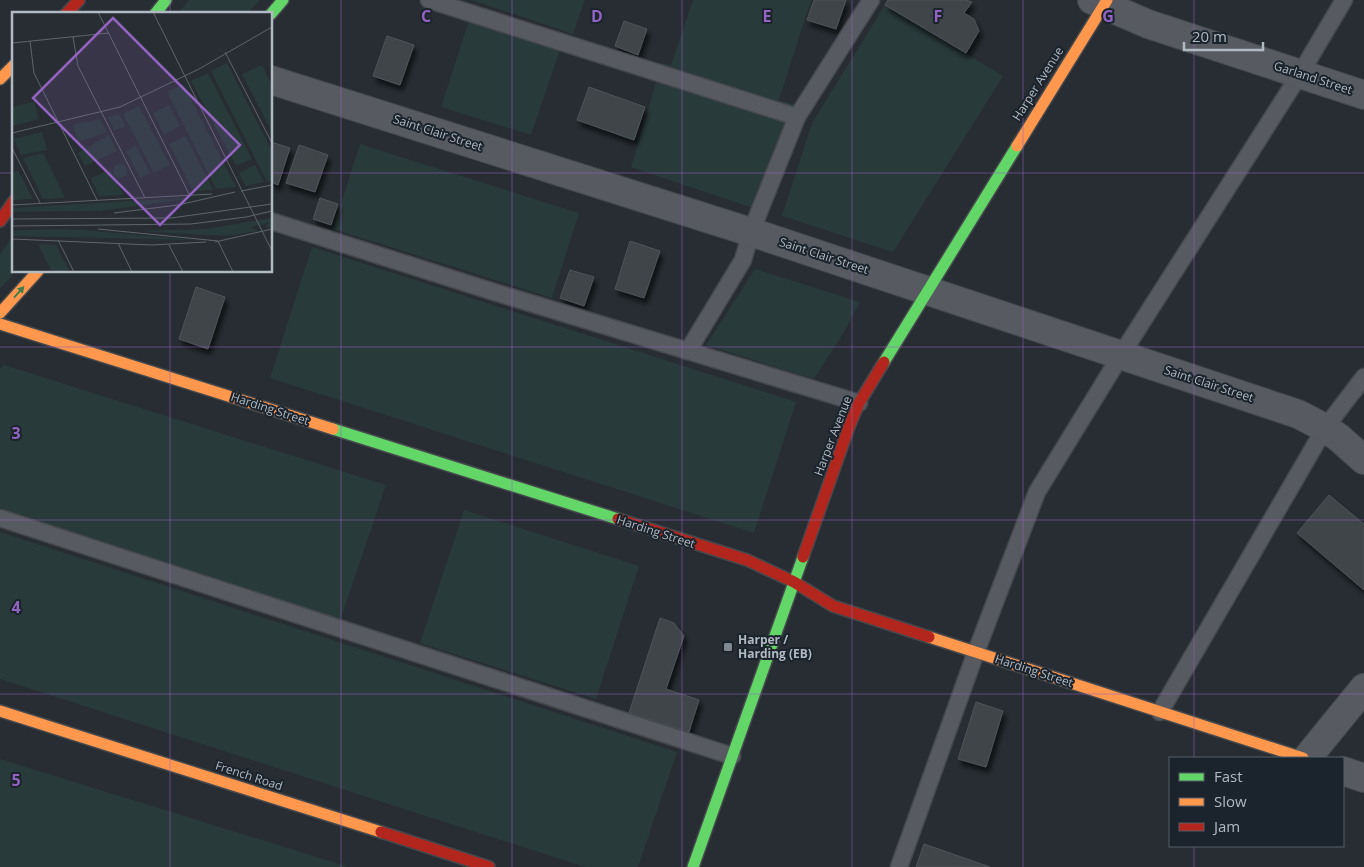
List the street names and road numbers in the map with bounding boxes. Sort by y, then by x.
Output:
street label: Harper Avenue [1008,43,1067,124]
street label: Garland Street [1272,57,1354,98]
street label: Saint Clair Street [391,110,485,155]
street label: Saint Clair Street [777,233,871,278]
street label: Saint Clair Street [1162,361,1256,406]
street label: Harding Street [229,388,311,429]
street label: Harper Avenue [809,393,856,478]
street label: Harding Street [615,511,697,552]
street label: Harding Street [993,650,1075,691]
street label: French Road [213,757,285,794]

